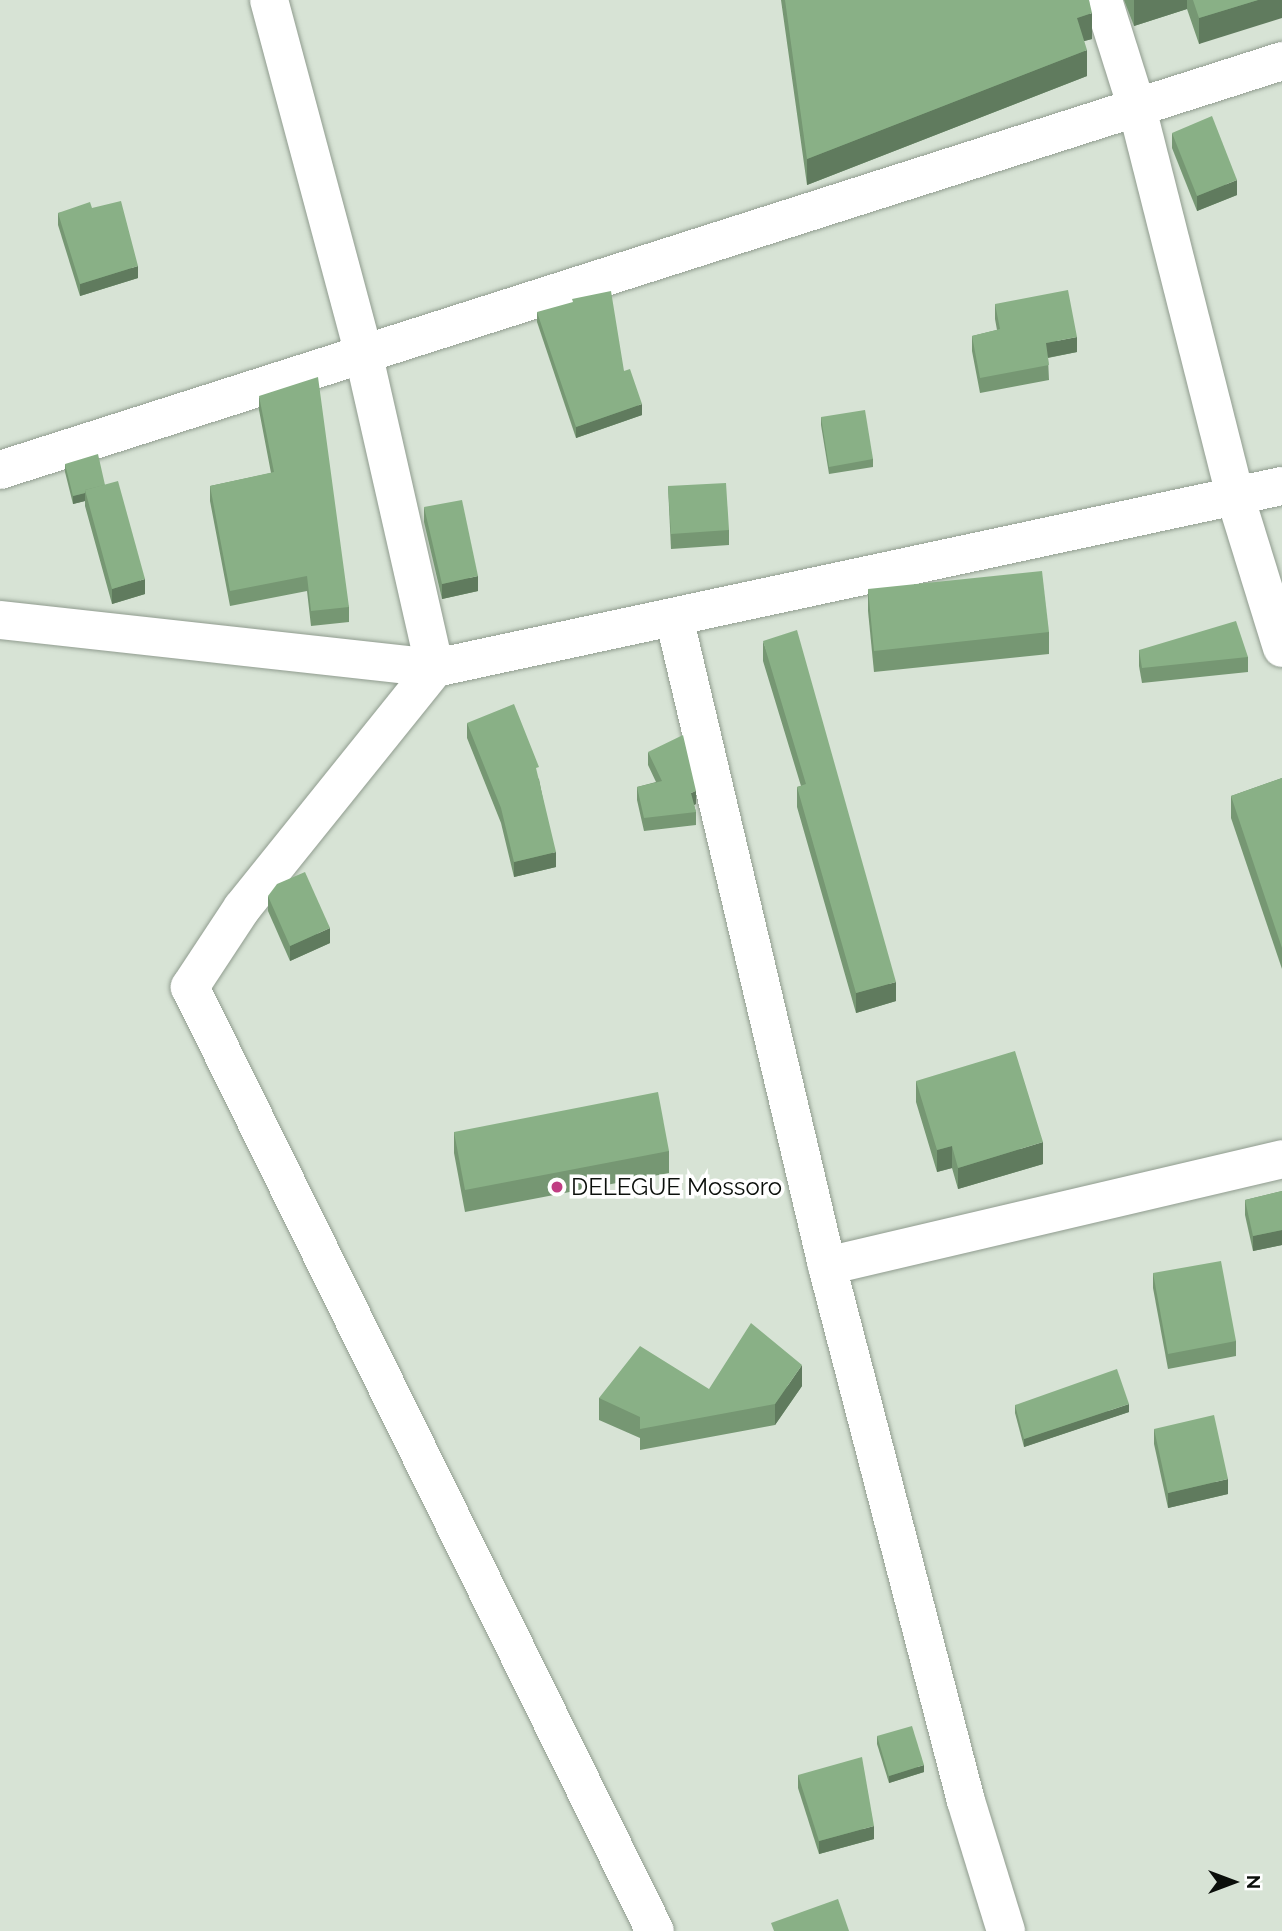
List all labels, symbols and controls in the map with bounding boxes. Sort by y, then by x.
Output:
place label: DELEGUE Mossoro [571,1173,782,1201]
marker: DELEGUE Mossoro [549,1179,565,1195]
north arrow [1198,1847,1268,1917]
text: N [1243,1875,1265,1889]

